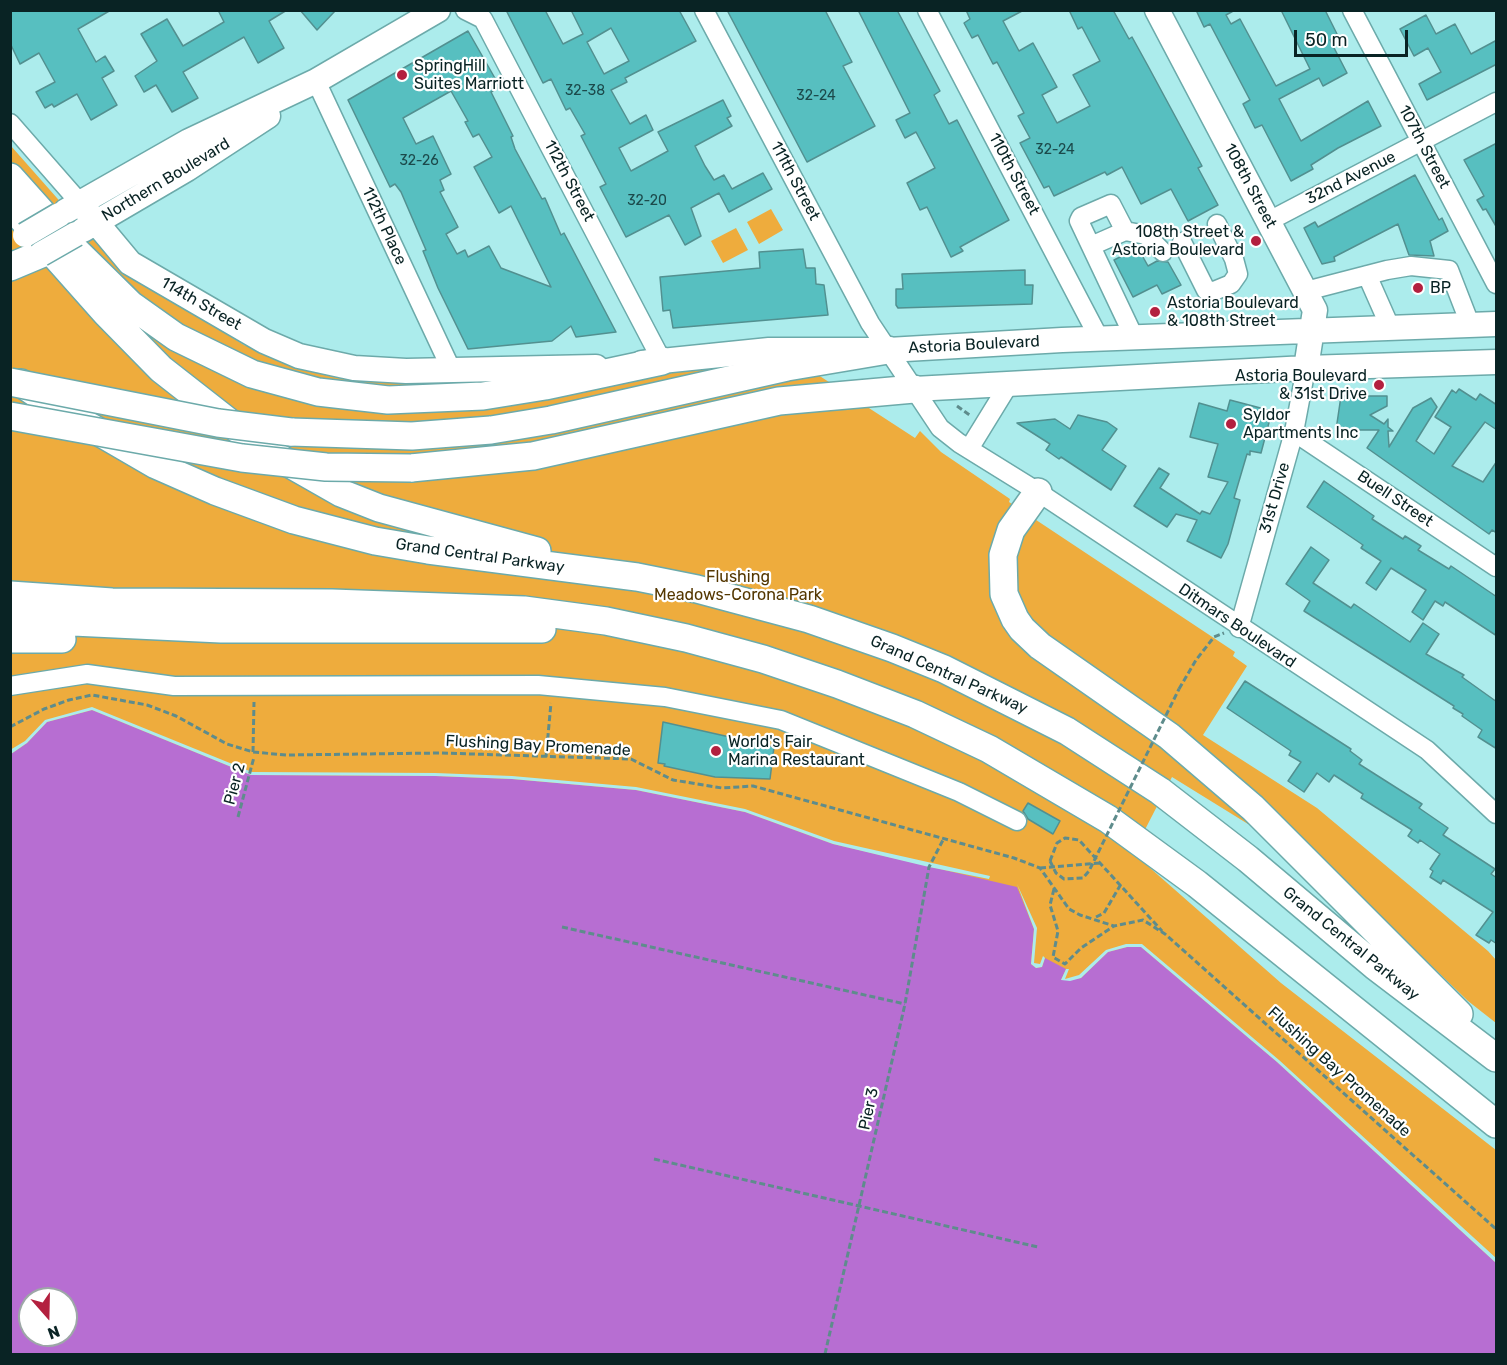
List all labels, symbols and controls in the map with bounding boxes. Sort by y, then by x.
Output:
scale bar [1297,18,1411,56]
text: 50 m [1305,29,1348,51]
place label: SpringHill Suites Marriott [414,56,524,94]
marker: SpringHill Suites Marriott [395,68,409,82]
house number: 32-38 [565,83,605,99]
house number: 32-24 [796,88,836,104]
street label: 107th Street [1394,102,1454,192]
street label: 110th Street [984,130,1044,218]
street label: Northern Boulevard [99,134,233,226]
street label: 112th Street [540,137,598,225]
street label: 111th Street [766,138,824,224]
street label: 108th Street [1220,140,1280,232]
house number: 32-24 [1035,142,1075,158]
street label: 32nd Avenue [1303,147,1399,209]
house number: 32-26 [399,153,439,169]
street label: 112th Place [358,184,410,268]
house number: 32-20 [627,193,667,209]
place label: 108th Street & Astoria Boulevard [1112,222,1244,260]
marker: 108th Street & Astoria Boulevard [1249,234,1263,248]
street label: 114th Street [157,273,245,335]
place label: BP [1430,278,1451,298]
marker: BP [1411,281,1425,295]
place label: Astoria Boulevard & 108th Street [1167,293,1299,331]
marker: Astoria Boulevard & 108th Street [1148,305,1162,319]
street label: Astoria Boulevard [908,332,1040,358]
place label: Astoria Boulevard & 31st Drive [1235,366,1367,404]
marker: Astoria Boulevard & 31st Drive [1372,378,1386,392]
place label: Syldor Apartments Inc [1243,405,1358,443]
marker: Syldor Apartments Inc [1224,417,1238,431]
street label: 31st Drive [1256,460,1294,536]
street label: Buell Street [1353,467,1437,531]
street label: Grand Central Parkway [394,535,566,577]
park label: Flushing Meadows-Corona Park [654,567,822,605]
street label: Ditmars Boulevard [1175,580,1299,672]
street label: Grand Central Parkway [867,632,1031,718]
street label: Flushing Bay Promenade [445,732,631,760]
place label: World's Fair Marina Restaurant [728,732,865,770]
marker: World's Fair Marina Restaurant [709,744,723,758]
street label: Pier 2 [220,761,250,807]
street label: Grand Central Parkway [1279,883,1423,1005]
street label: Flushing Bay Promenade [1264,1003,1414,1141]
street label: Pier 3 [855,1086,883,1132]
north arrow [18,1287,78,1347]
text: N [45,1322,62,1343]

